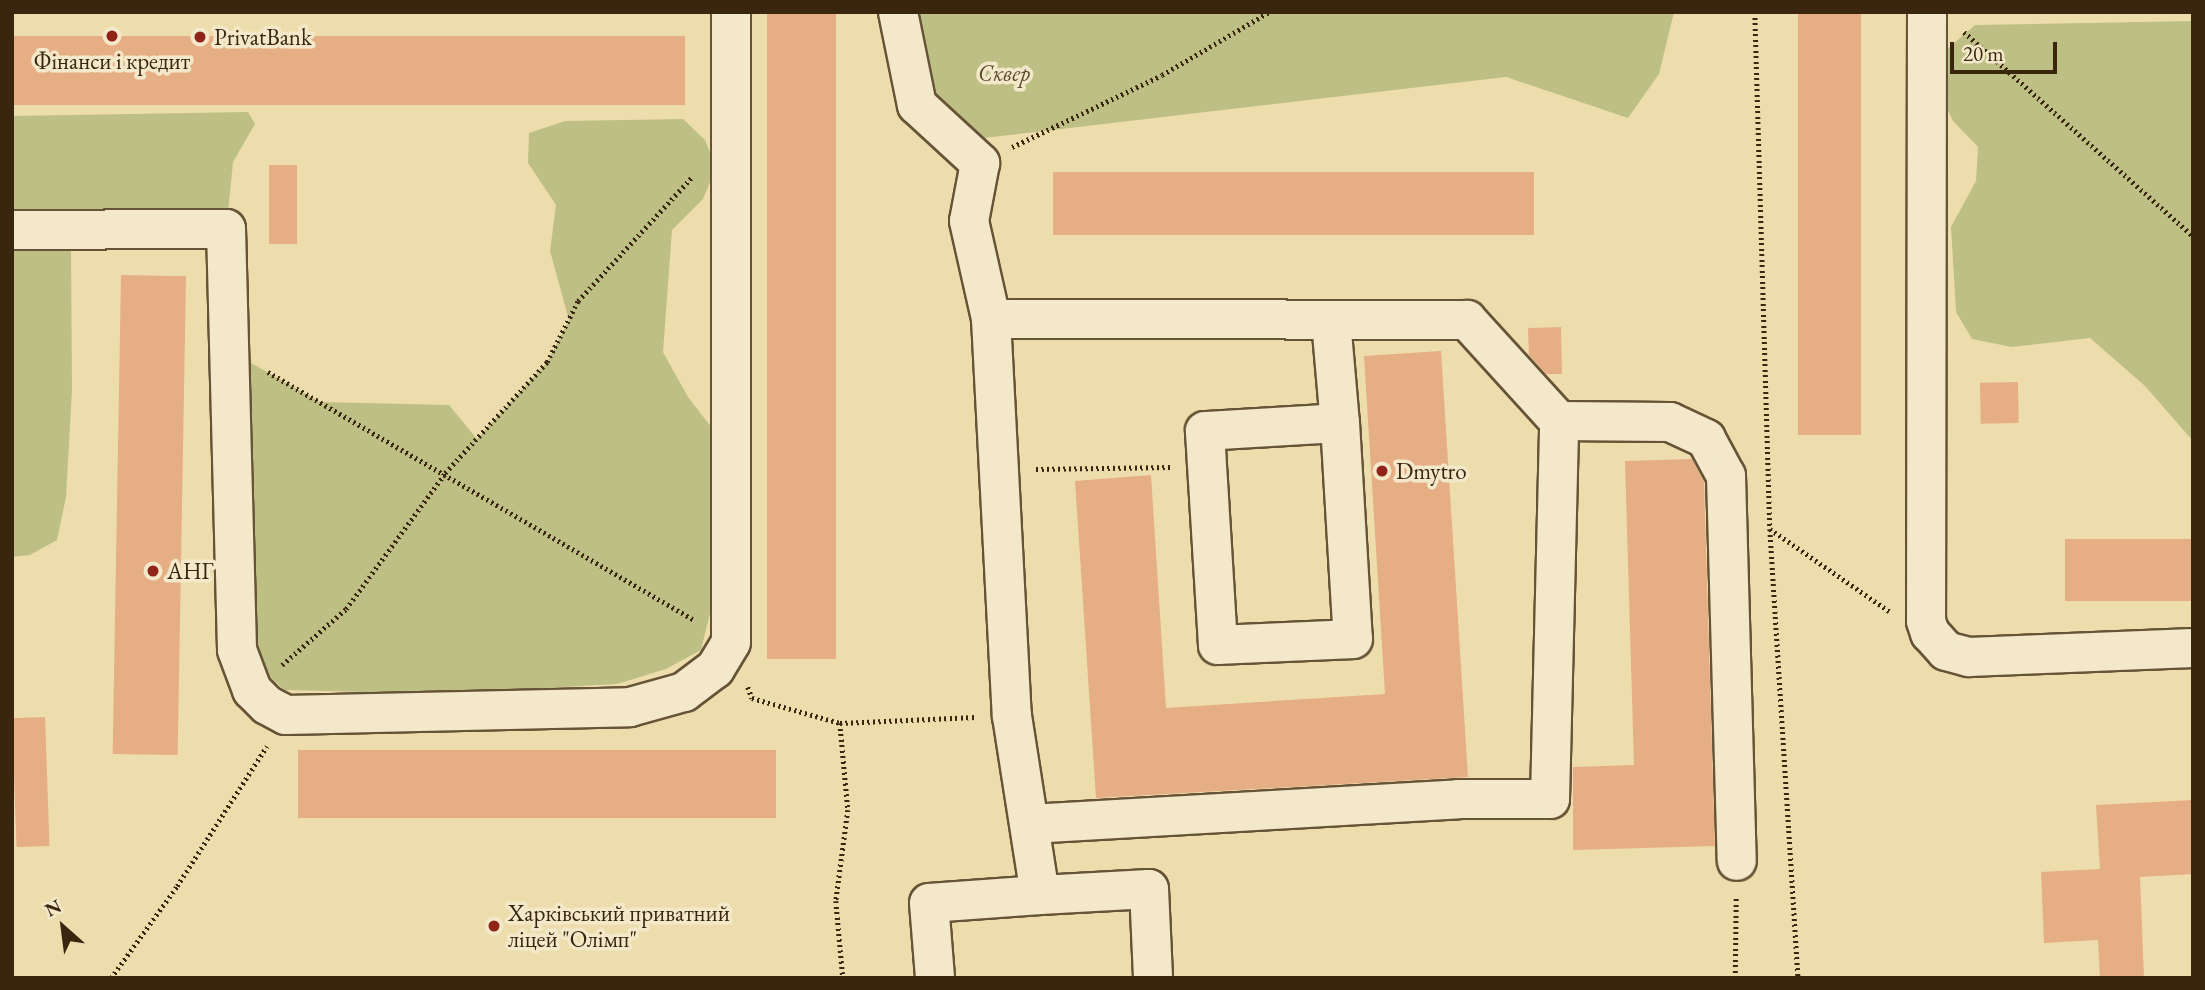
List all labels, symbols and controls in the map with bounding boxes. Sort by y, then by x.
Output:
place label: PrivatBank [214,23,312,51]
marker: Фінанси і кредит [104,28,120,44]
scale bar [1953,28,2060,72]
marker: PrivatBank [192,29,208,45]
text: 20 m [1963,40,2004,67]
place label: Фінанси і кредит [34,47,190,75]
park label: Сквер [978,59,1030,87]
place label: Dmytro [1396,457,1467,485]
marker: Dmytro [1374,463,1390,479]
place label: АНГ [167,557,213,585]
marker: АНГ [145,563,161,579]
north arrow [28,892,98,962]
text: N [40,893,66,923]
place label: Харківський приватний ліцей "Олімп" [508,899,730,953]
marker: Харківський приватний ліцей "Олімп" [486,918,502,934]

